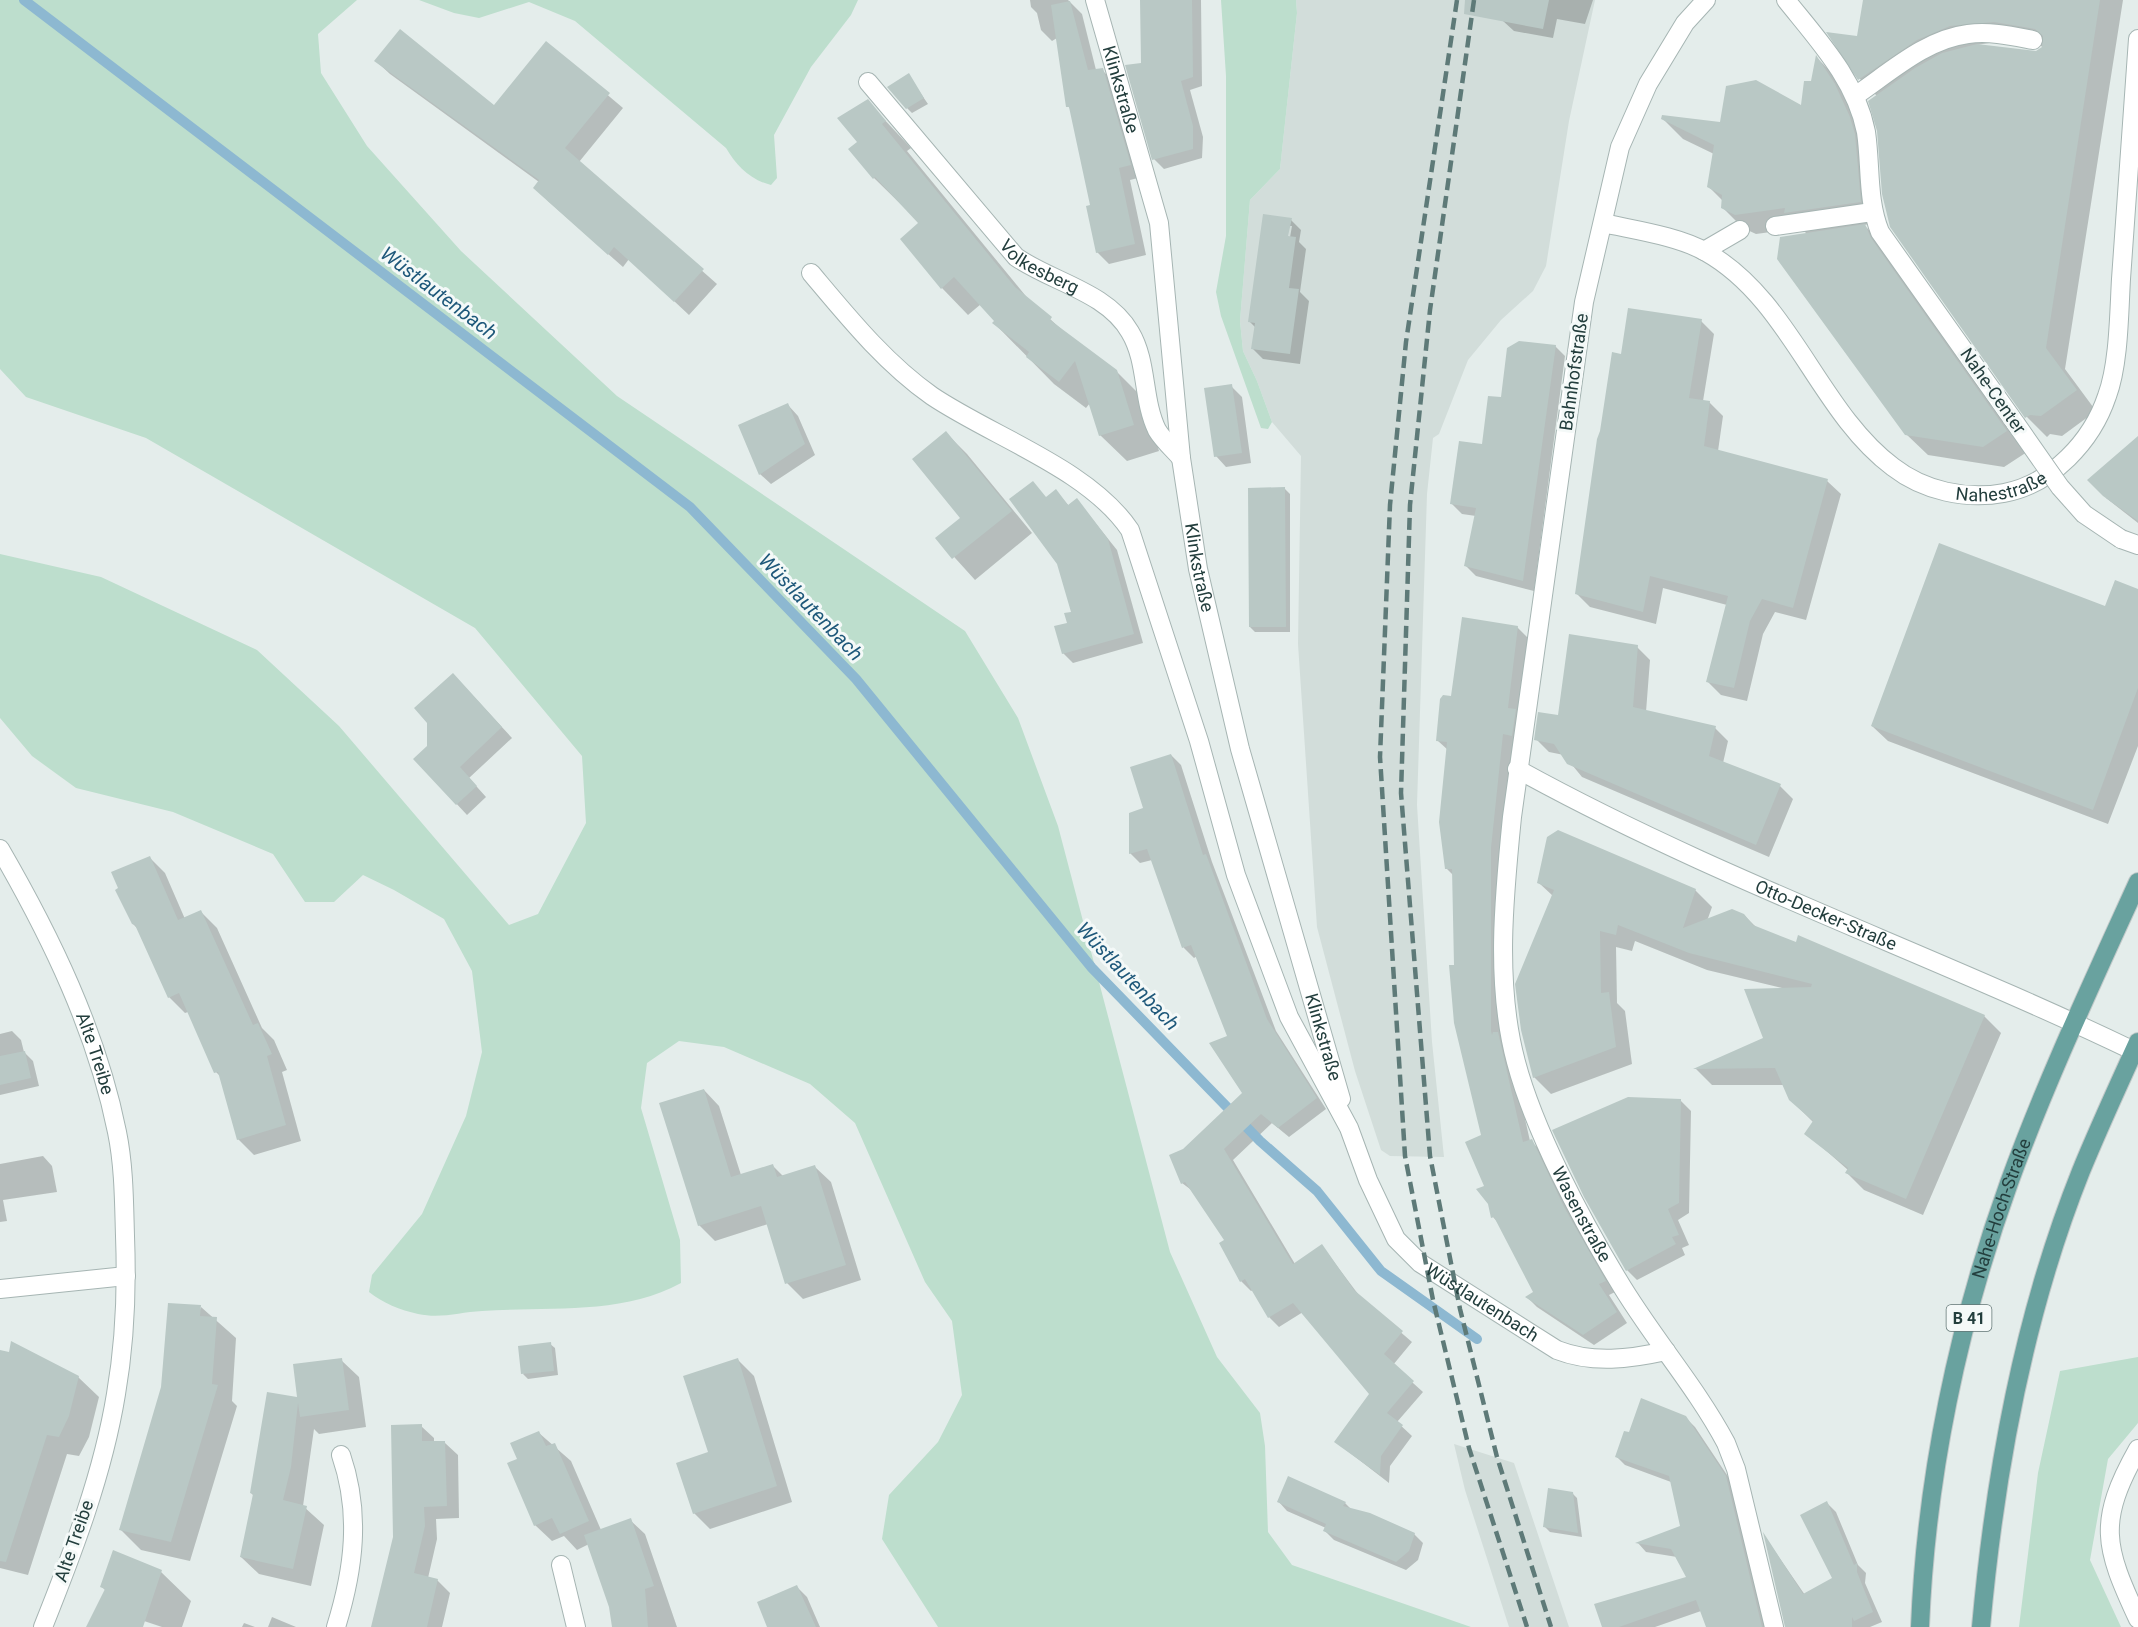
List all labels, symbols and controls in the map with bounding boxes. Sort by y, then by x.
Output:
street label: Klinkstraße [1099,43,1144,135]
street label: Volkesberg [996,235,1082,298]
water label: Wüstlautenbach [376,241,502,345]
street label: Bahnhofstraße [1555,312,1592,432]
street label: Nahe-Center [1956,344,2031,438]
street label: Nahestraße [1955,467,2050,505]
street label: Klinkstraße [1181,521,1219,614]
water label: Wüstlautenbach [754,548,868,666]
street label: Otto-Decker-Straße [1752,875,1900,954]
water label: Wüstlautenbach [1072,917,1184,1035]
street label: Klinkstraße [1301,991,1346,1083]
street label: Alte Treibe [72,1009,119,1097]
street label: Nahe-Hoch-Straße [1967,1135,2035,1281]
street label: Wasenstraße [1548,1163,1616,1266]
street label: Wüstlautenbach [1422,1258,1543,1346]
road number: B 41 [1946,1305,1992,1331]
street label: Alte Treibe [50,1497,97,1585]

